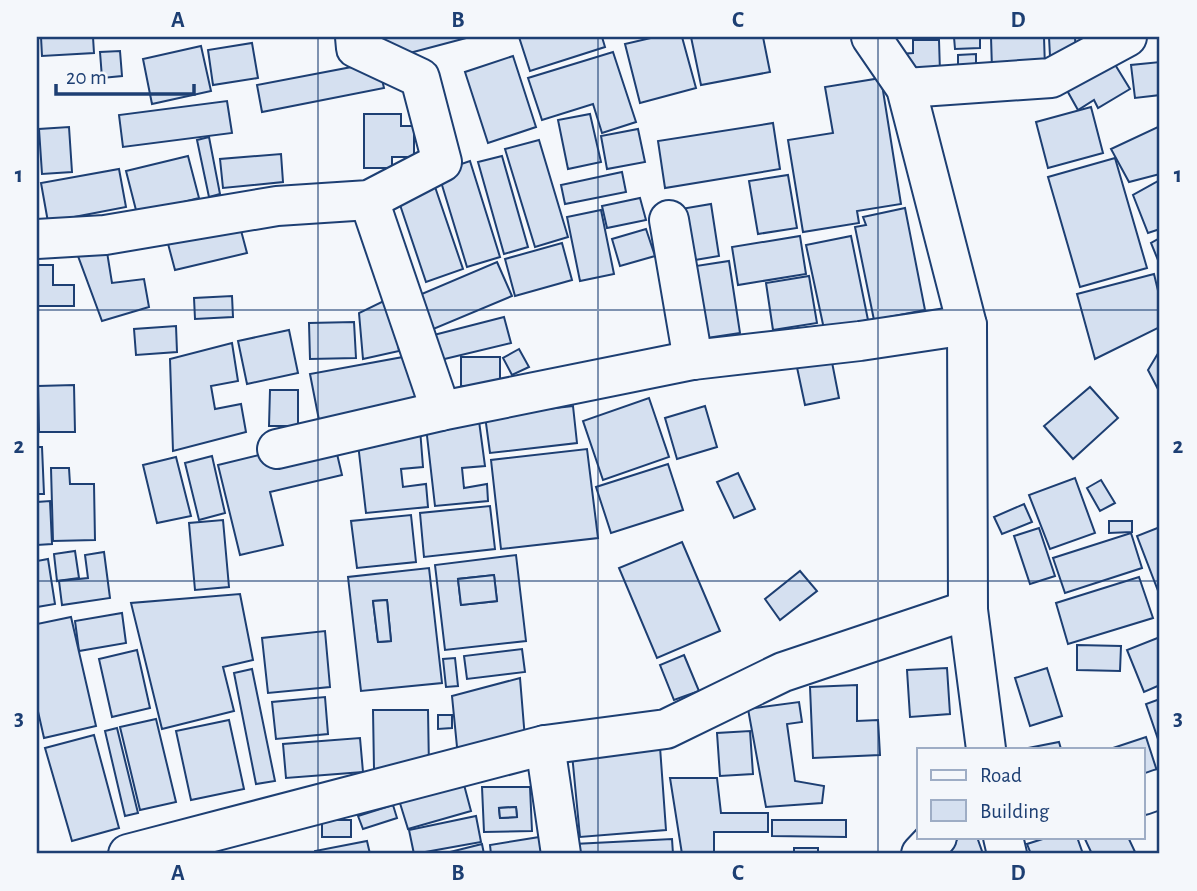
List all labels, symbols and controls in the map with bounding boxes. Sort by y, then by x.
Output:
text: A [171,9,185,32]
text: B [451,9,465,32]
text: C [732,9,744,32]
text: D [1010,9,1026,32]
scale bar [56,52,194,96]
text: 20 m [66,67,107,88]
text: 1 [15,164,23,187]
text: 1 [1174,164,1182,187]
text: 2 [14,435,25,458]
text: 2 [1173,435,1184,458]
text: 3 [14,707,24,730]
text: 3 [1173,707,1183,730]
legend [917,748,1144,838]
text: Road [980,765,1022,786]
text: Building [980,801,1050,822]
text: A [171,862,185,885]
text: B [451,862,465,885]
text: C [732,862,744,885]
text: D [1010,862,1026,885]

